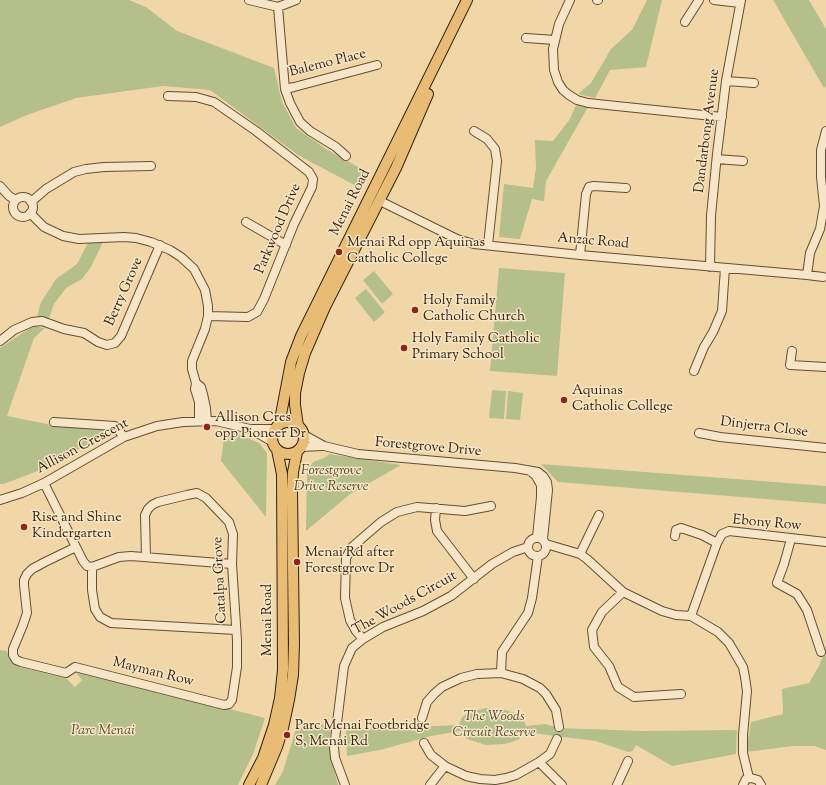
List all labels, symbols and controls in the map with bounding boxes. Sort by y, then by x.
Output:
street label: Balemo Place [288,46,368,82]
street label: Dandarbong Avenue [692,68,724,194]
street label: Menai Road [327,167,375,239]
street label: Parkwood Drive [252,181,306,277]
street label: Anzac Road [556,230,630,254]
place label: Menai Rd opp Aquinas Catholic College [347,236,485,268]
marker: Menai Rd opp Aquinas Catholic College [334,247,344,257]
street label: Berry Grove [102,255,148,329]
place label: Holy Family Catholic Church [423,294,525,326]
marker: Holy Family Catholic Church [410,305,420,315]
place label: Holy Family Catholic Primary School [412,332,540,364]
marker: Holy Family Catholic Primary School [399,343,409,353]
place label: Aquinas Catholic College [572,384,673,416]
marker: Aquinas Catholic College [559,395,569,405]
place label: Allison Cres opp Pioneer Dr [215,411,306,444]
street label: Dinjerra Close [719,414,809,442]
street label: Allison Crescent [34,416,132,478]
marker: Allison Cres opp Pioneer Dr [202,422,212,432]
street label: Forestgrove Drive [374,435,482,461]
park label: Forestgrove Drive Reserve [294,464,368,496]
place label: Rise and Shine Kindergarten [32,511,122,544]
street label: Ebony Row [732,513,802,535]
marker: Rise and Shine Kindergarten [19,522,29,532]
street label: Catalpa Grove [210,536,232,624]
place label: Menai Rd after Forestgrove Dr [305,546,394,578]
marker: Menai Rd after Forestgrove Dr [292,557,302,567]
street label: The Woods Circuit [350,568,460,640]
street label: Menai Road [261,584,277,656]
street label: Mayman Row [111,655,195,691]
park label: The Woods Circuit Reserve [452,710,536,742]
place label: Parc Menai Footbridge S, Menai Rd [295,719,430,752]
park label: Parc Menai [71,724,135,740]
marker: Parc Menai Footbridge S, Menai Rd [282,730,292,740]

